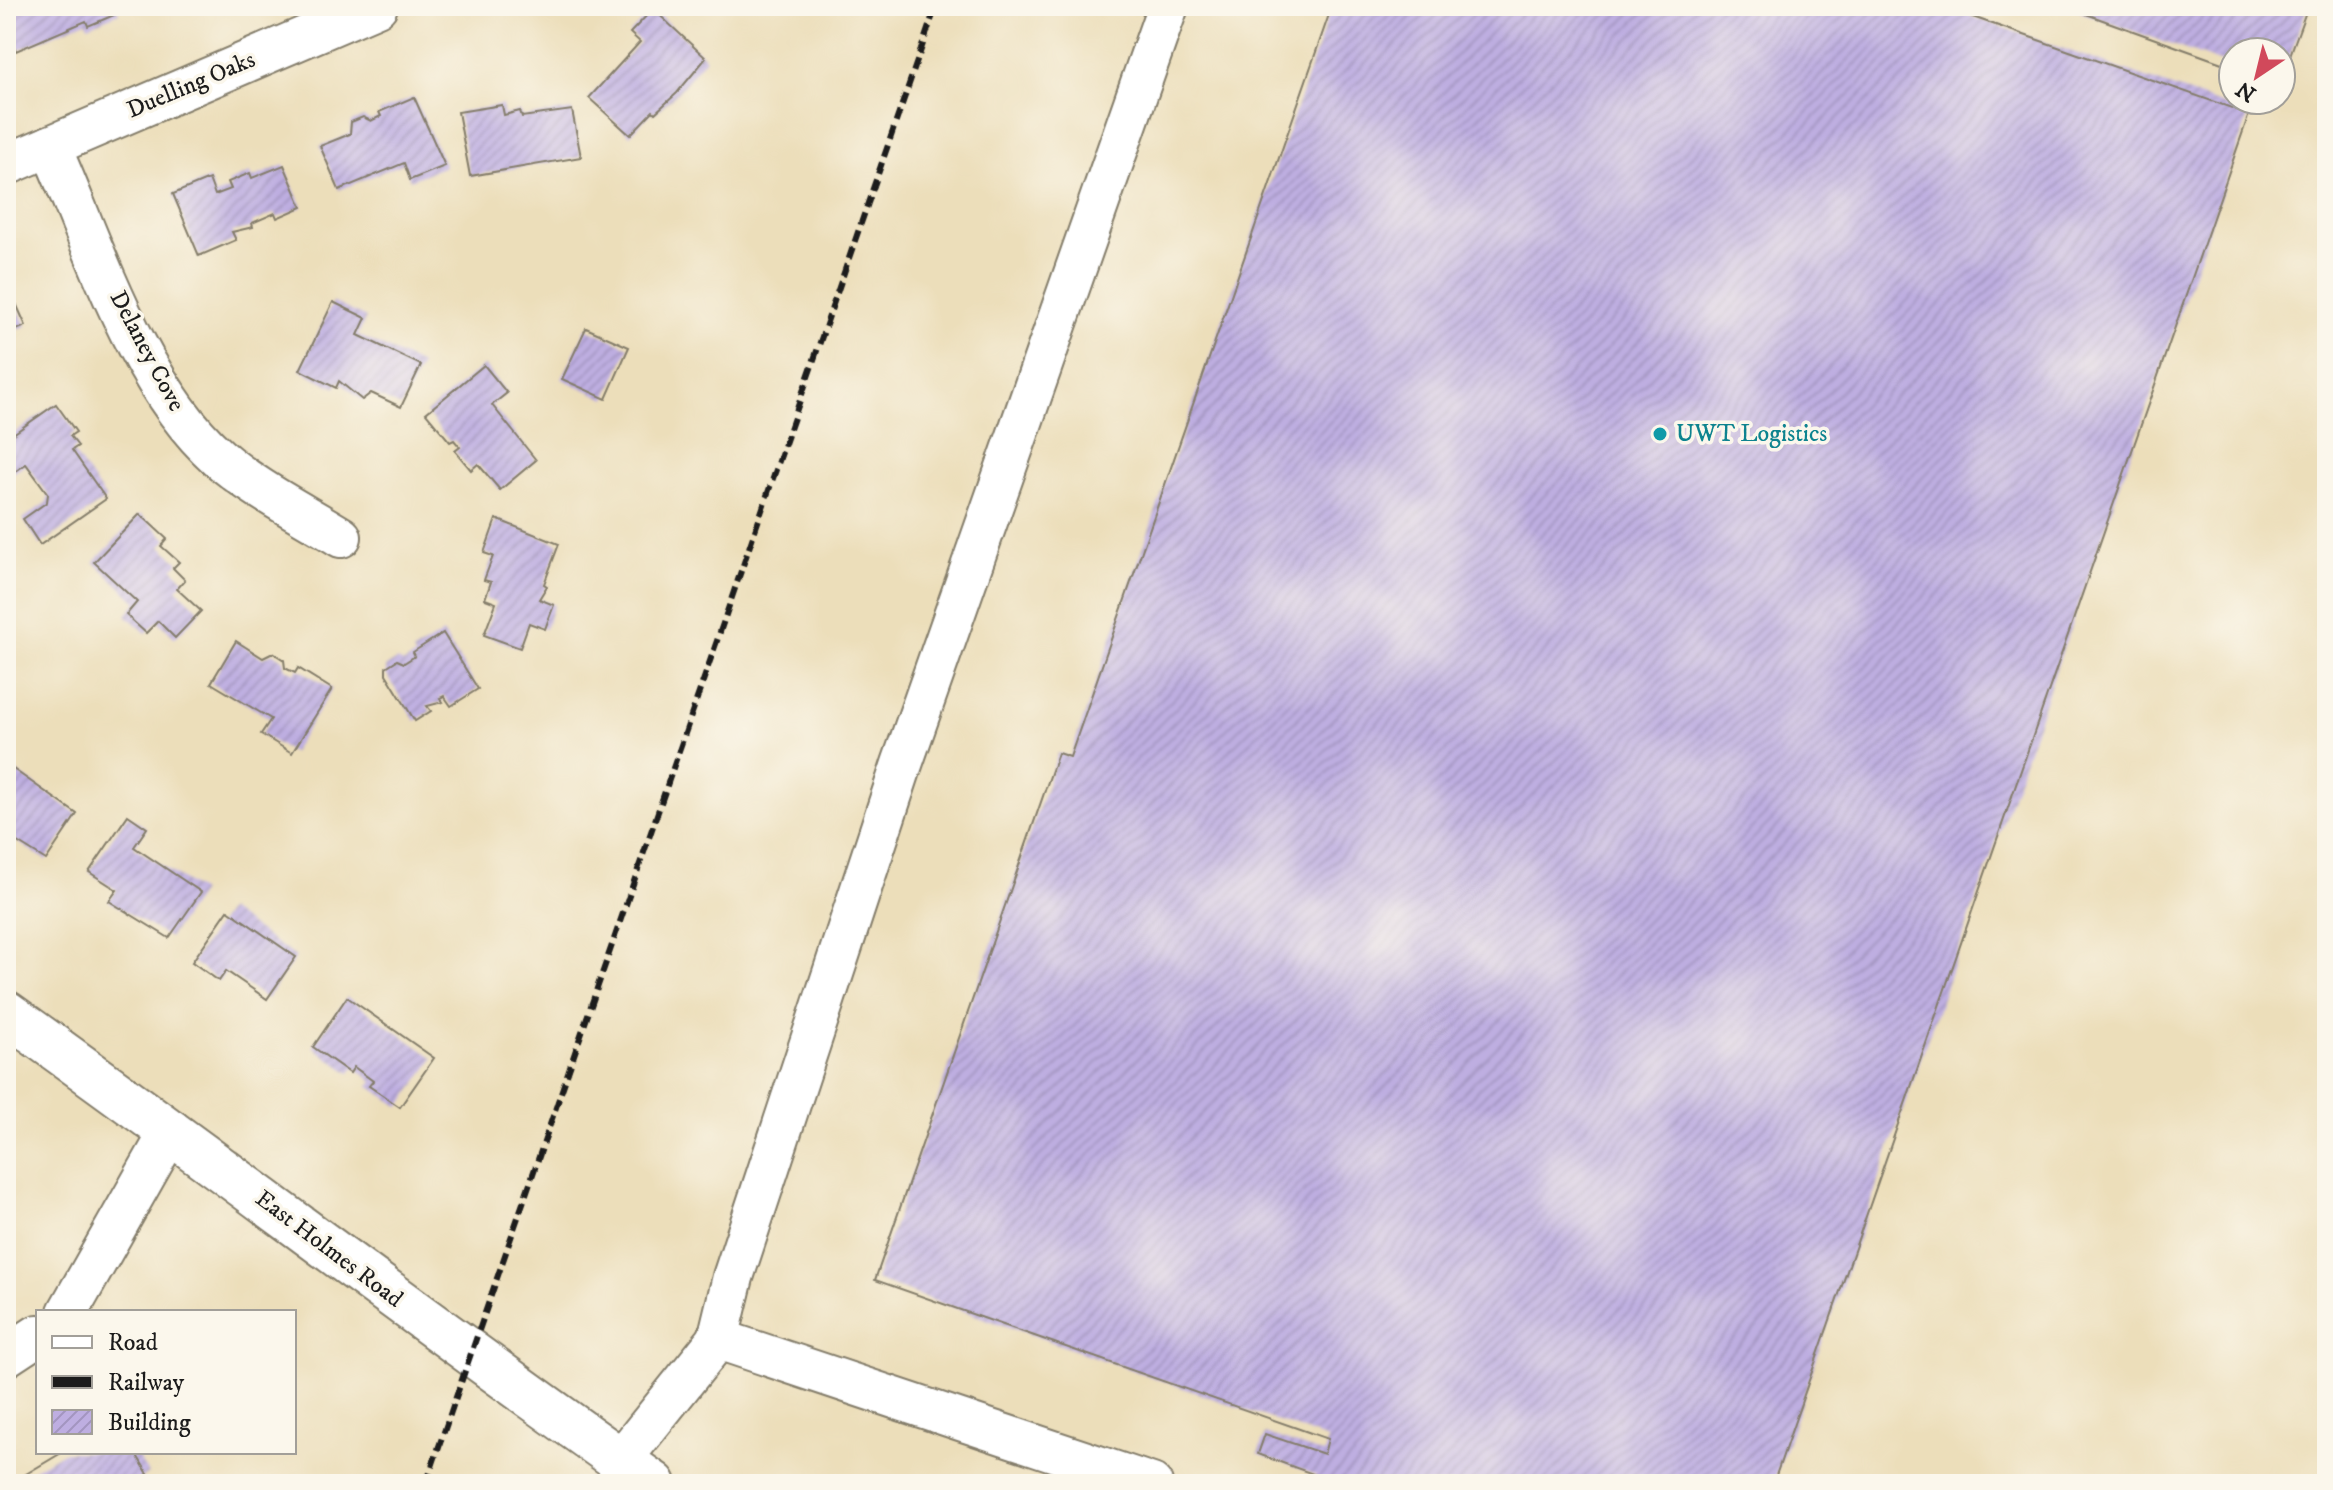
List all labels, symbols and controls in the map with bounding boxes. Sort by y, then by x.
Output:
north arrow [2217,36,2297,116]
street label: Duelling Oaks [122,45,260,125]
text: N [2231,75,2262,107]
street label: Delaney Cove [103,286,191,416]
place label: UWT Logistics [1676,419,1827,449]
marker: UWT Logistics [1651,425,1669,443]
street label: East Holmes Road [249,1184,409,1314]
legend [36,1310,296,1454]
text: Road [108,1328,158,1358]
text: Railway [108,1368,185,1398]
text: Building [108,1408,191,1438]

